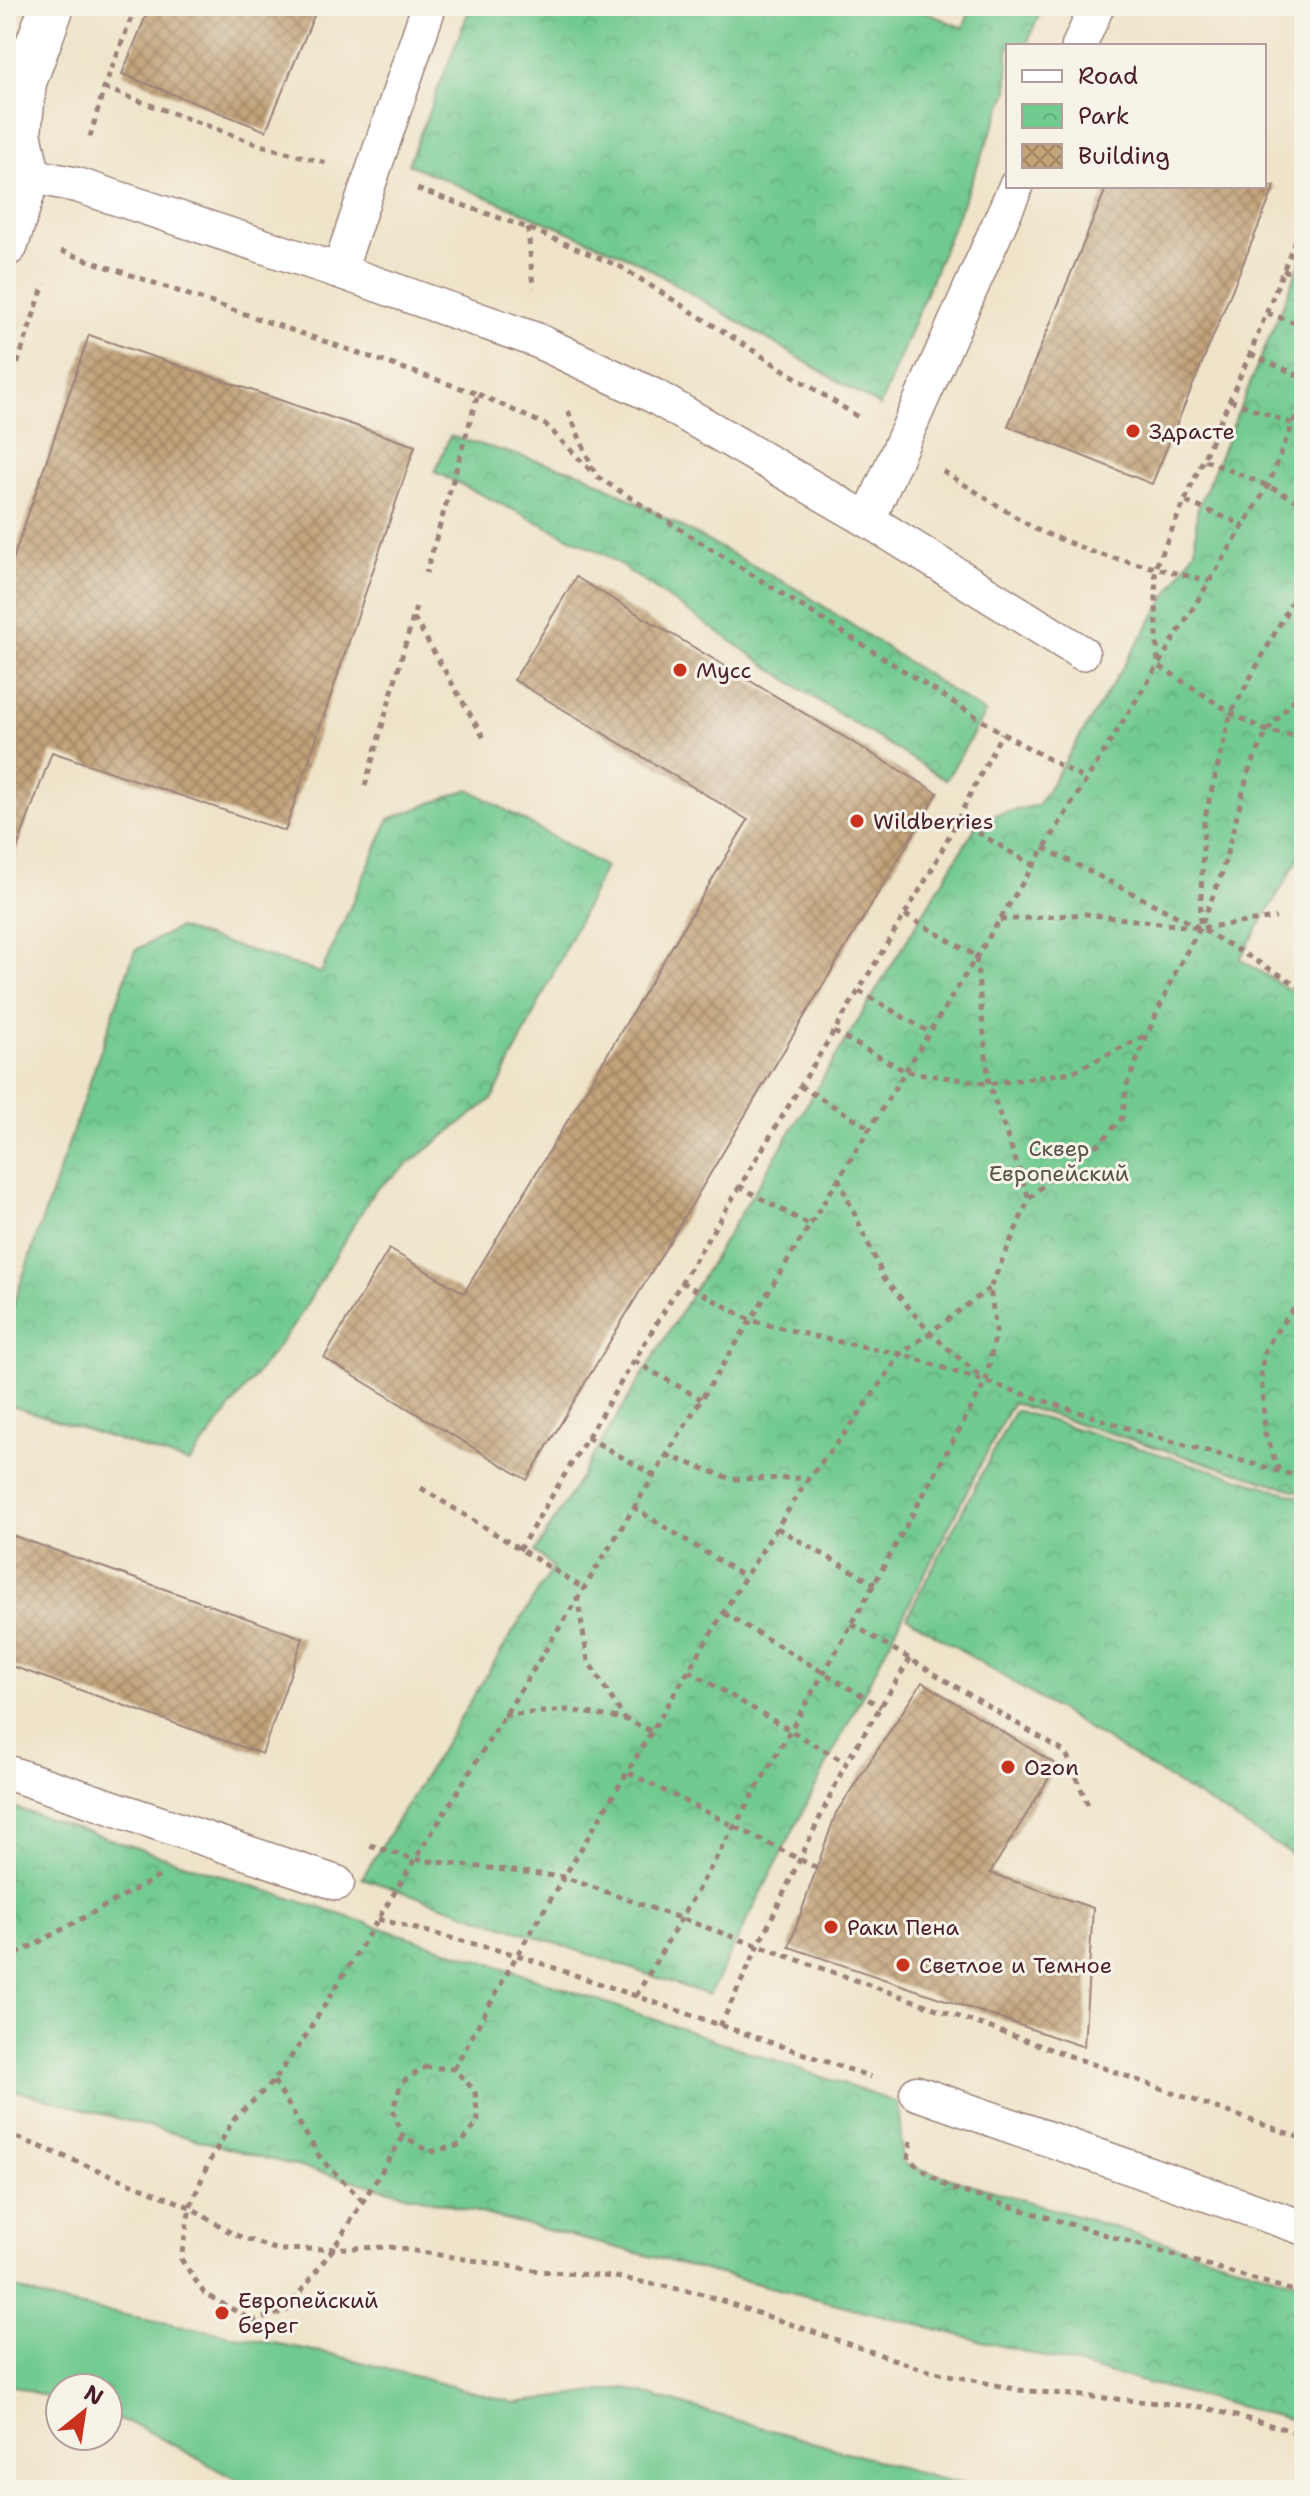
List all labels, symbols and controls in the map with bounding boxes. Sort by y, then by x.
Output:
legend [1006,44,1266,188]
text: Road [1078,60,1138,92]
text: Park [1078,100,1130,132]
text: Building [1078,140,1170,172]
place label: Здрасте [1149,417,1235,446]
marker: Здрасте [1124,422,1142,440]
place label: Мусс [696,656,752,685]
marker: Мусс [671,661,689,679]
place label: Wildberries [873,807,994,836]
marker: Wildberries [848,812,866,830]
park label: Сквер Европейский [989,1134,1129,1188]
place label: Ozon [1024,1753,1079,1782]
marker: Ozon [999,1758,1017,1776]
place label: Раки Пена [847,1913,959,1942]
marker: Раки Пена [822,1918,840,1936]
place label: Светлое и Темное [919,1951,1112,1980]
marker: Светлое и Темное [894,1956,912,1974]
place label: Европейский берег [238,2286,379,2340]
marker: Европейский берег [213,2304,231,2322]
north arrow [44,2372,124,2452]
text: N [79,2378,109,2412]

